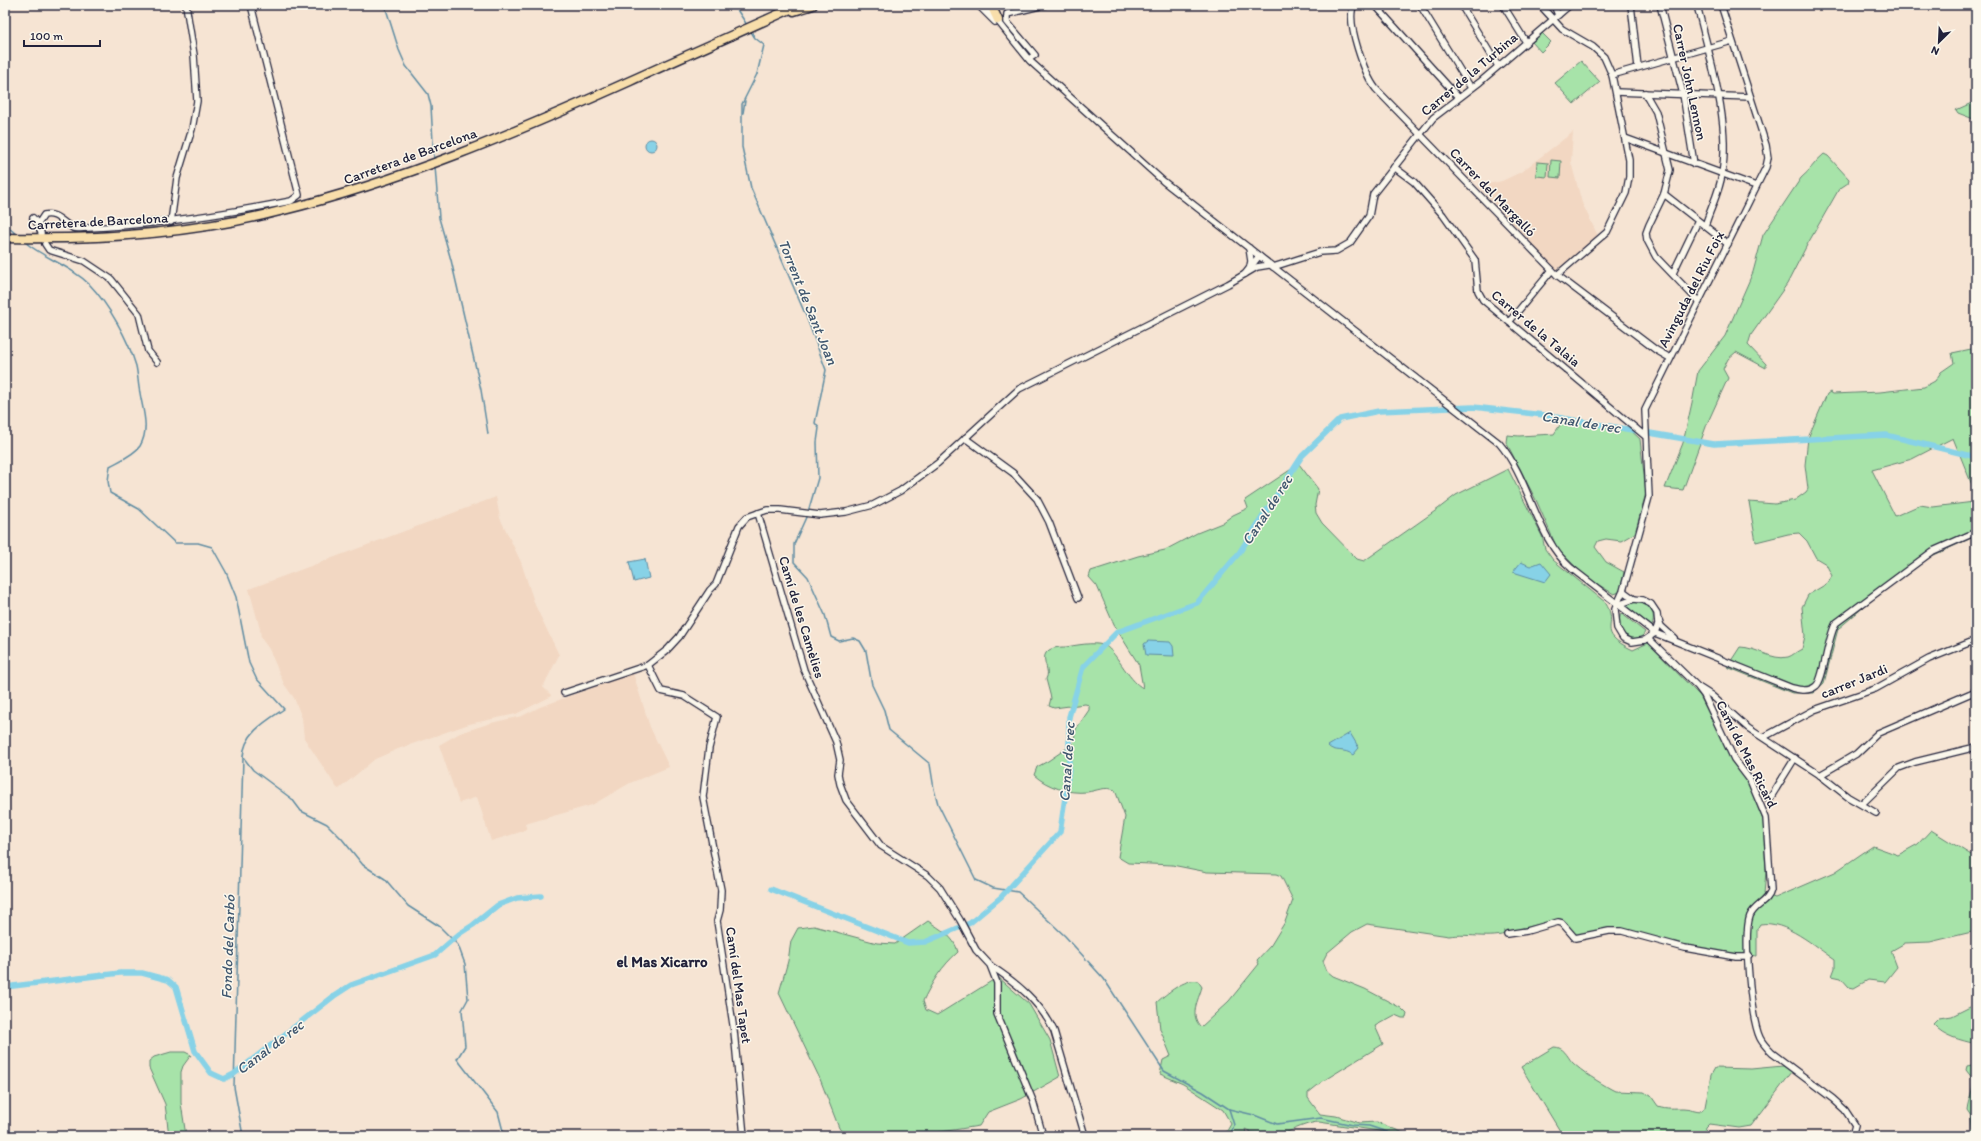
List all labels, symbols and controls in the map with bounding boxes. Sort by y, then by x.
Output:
scale bar [24,22,100,48]
street label: Carrer John Lennon [1669,22,1710,142]
north arrow [1919,22,1959,62]
street label: Carrer de la Turbina [1417,28,1522,120]
text: 100 m [30,29,63,43]
text: N [1929,43,1941,58]
street label: Carretera de Barcelona [341,124,480,188]
street label: Carrer del Margalló [1446,144,1539,240]
street label: Carretera de Barcelona [27,209,169,234]
street label: Avinguda del Riu Foix [1655,228,1728,350]
water label: Torrent de Sant Joan [775,237,841,367]
street label: Carrer de la Talaia [1488,286,1584,371]
water label: Canal de rec [1540,407,1623,437]
water label: Canal de rec [1238,471,1297,548]
street label: Camí de les Camèlies [775,554,828,680]
street label: carrer Jardi [1818,660,1890,703]
street label: Camí de Mas Ricard [1712,698,1781,811]
water label: Canal de rec [1055,720,1079,802]
water label: Fondo del Carbó [217,893,239,999]
street label: Camí del Mas Tapet [722,926,755,1045]
district label: el Mas Xicarro [616,953,708,971]
water label: Canal de rec [233,1015,308,1078]

